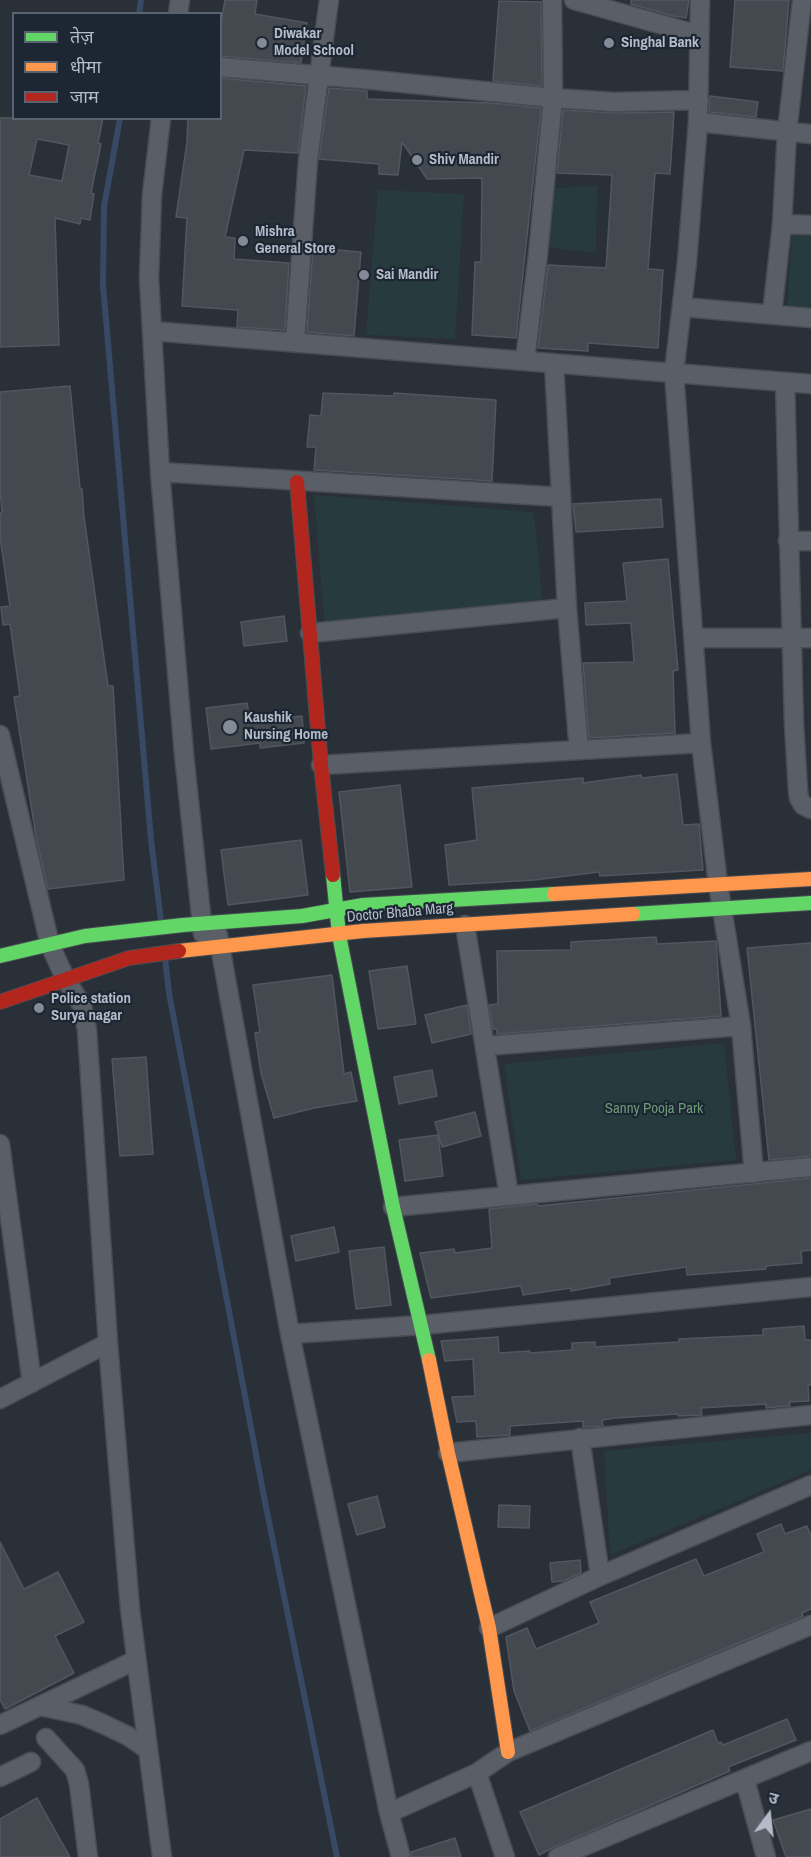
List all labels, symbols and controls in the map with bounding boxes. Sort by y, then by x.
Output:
legend [12,12,222,120]
text: तेज़ [70,24,94,49]
place label: Diwakar Model School [274,25,354,60]
place label: Singhal Bank [621,34,699,52]
marker: Diwakar Model School [255,36,269,50]
marker: Singhal Bank [602,36,616,50]
text: धीमा [70,54,101,79]
text: जाम [70,84,99,109]
place label: Shiv Mandir [429,151,499,169]
marker: Shiv Mandir [410,153,424,167]
place label: Mishra General Store [255,223,336,258]
marker: Mishra General Store [236,234,250,248]
place label: Sai Mandir [376,266,438,284]
marker: Sai Mandir [357,268,371,282]
place label: Kaushik Nursing Home [244,709,328,744]
marker: Kaushik Nursing Home [221,718,239,736]
street label: Doctor Bhaba Marg [346,899,454,927]
place label: Police station Surya nagar [51,990,131,1025]
marker: Police station Surya nagar [32,1001,46,1015]
park label: Sanny Pooja Park [605,1100,703,1118]
north arrow [739,1785,799,1845]
text: उ [766,1786,781,1809]

